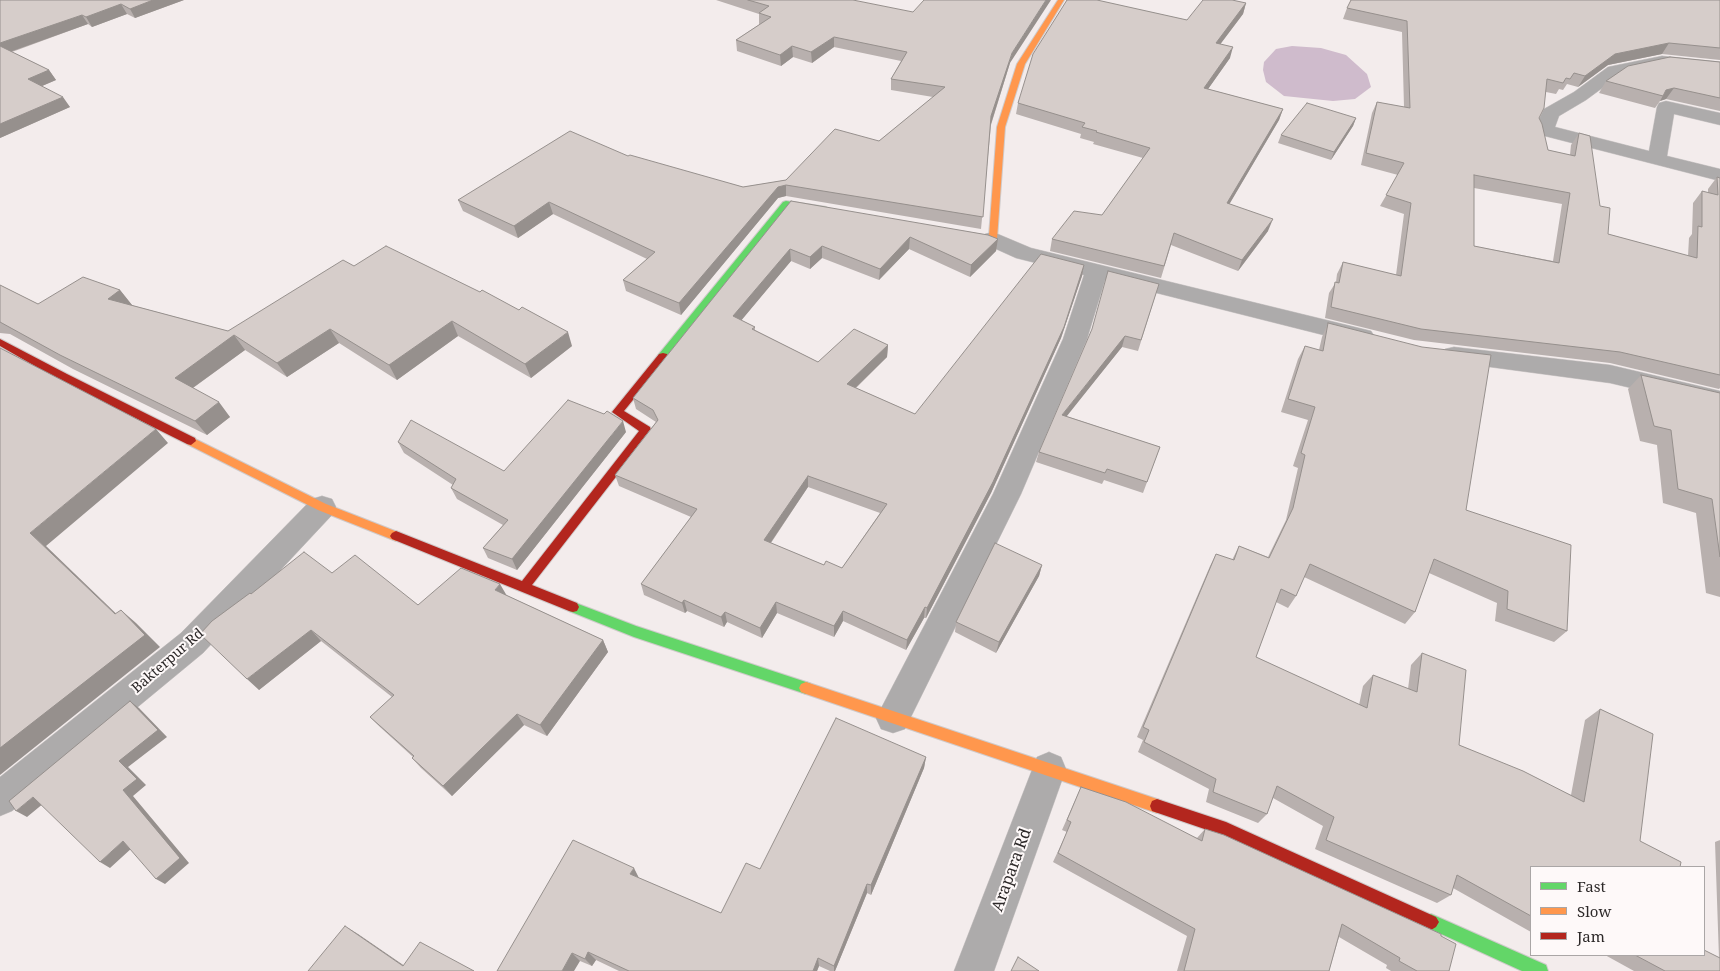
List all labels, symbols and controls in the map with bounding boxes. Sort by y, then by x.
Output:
street label: Bakterpur Rd [129,625,207,697]
street label: Arapara Rd [988,826,1036,914]
legend [1530,866,1705,956]
text: Fast [1577,876,1606,896]
text: Slow [1577,901,1611,921]
text: Jam [1577,926,1605,946]

